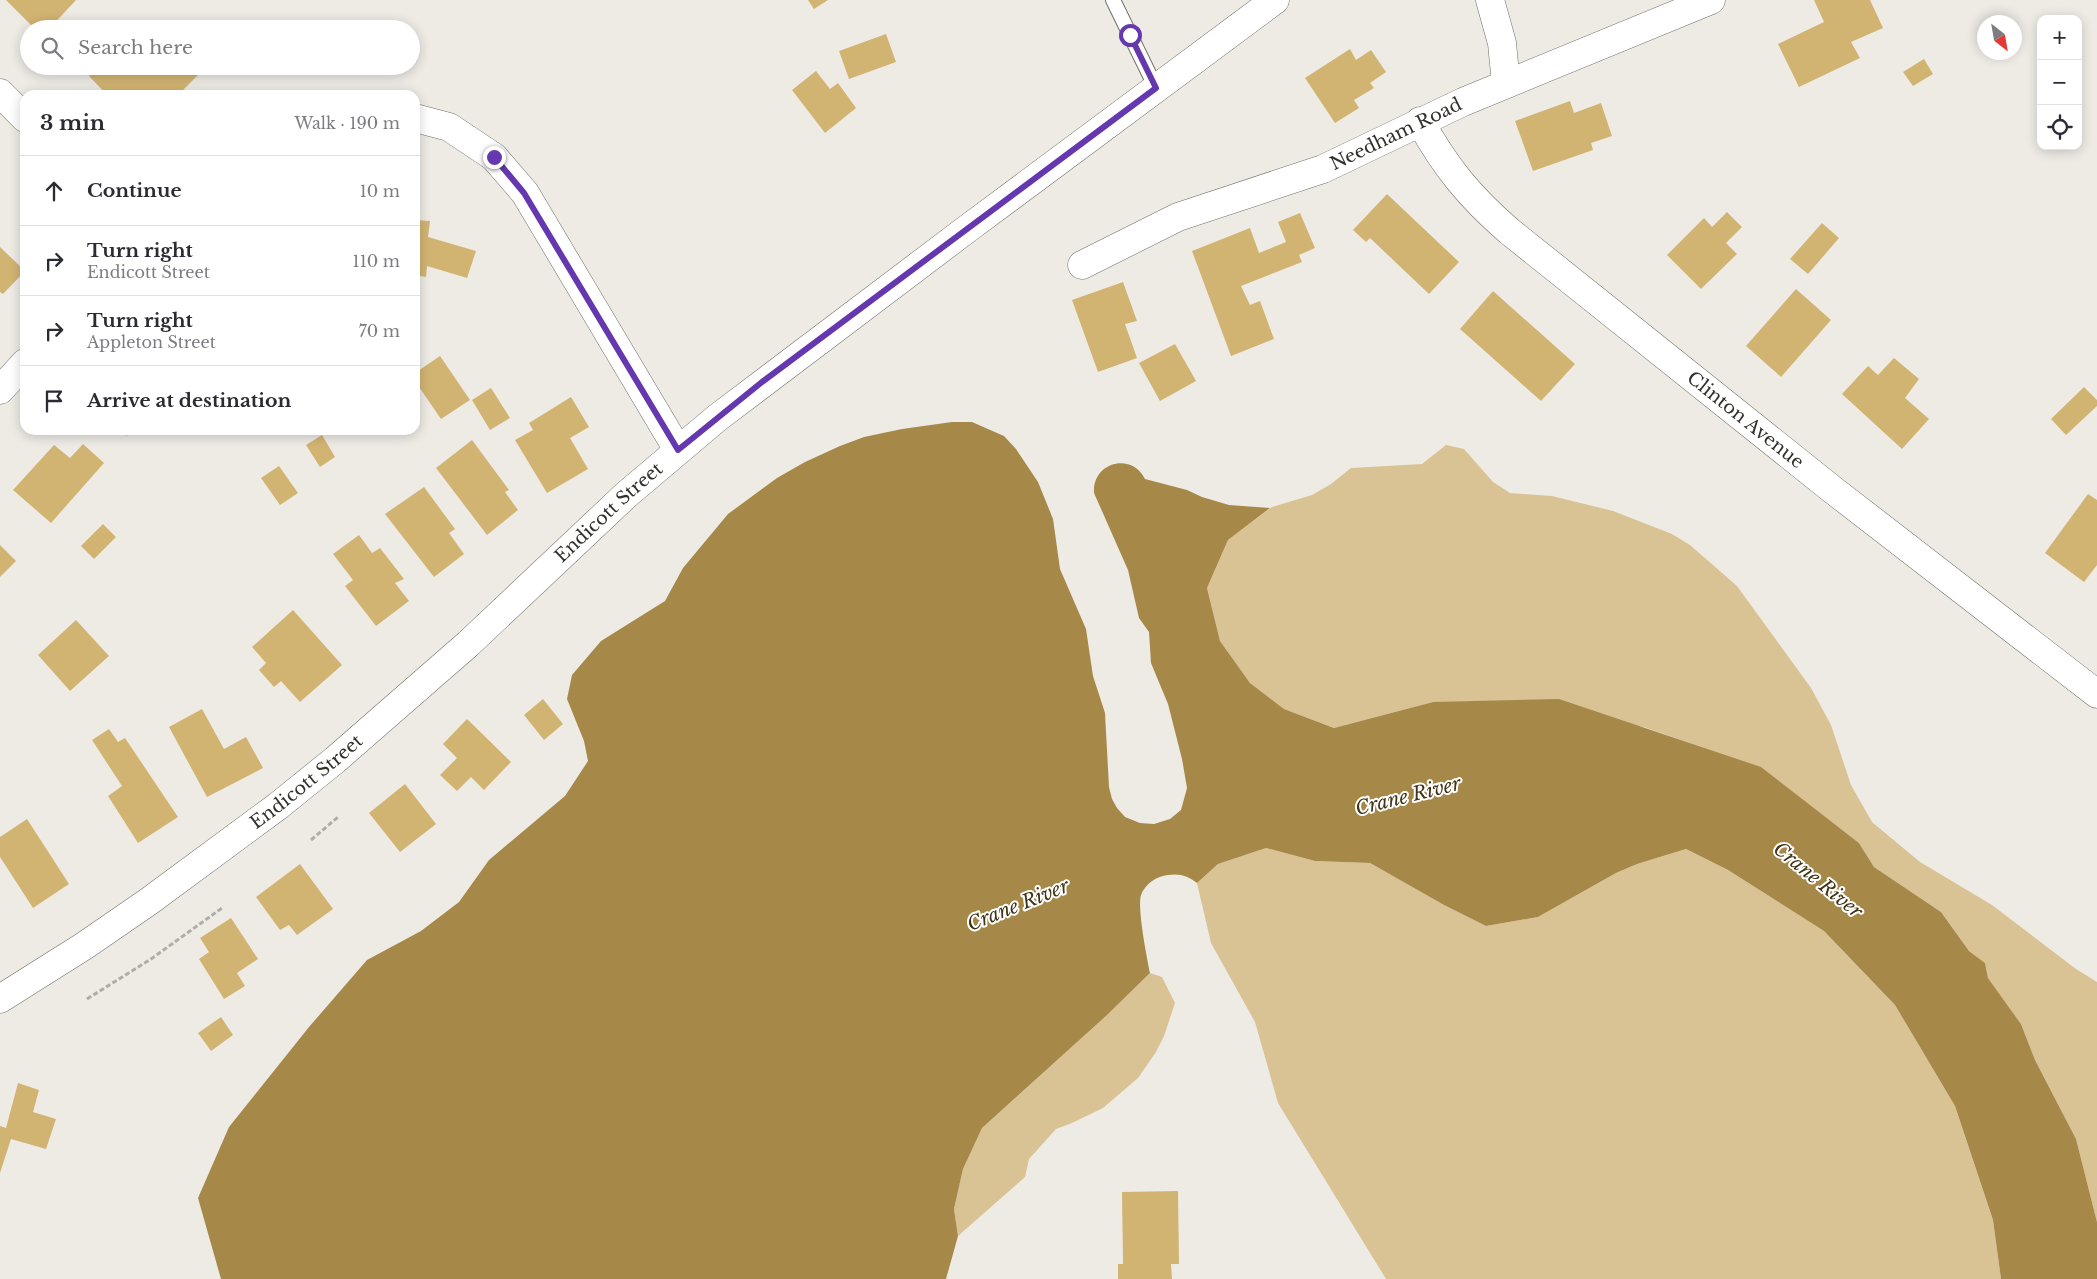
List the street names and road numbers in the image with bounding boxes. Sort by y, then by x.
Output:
street label: Needham Road [1327,93,1465,175]
street label: Clinton Avenue [1683,367,1808,473]
street label: Endicott Street [550,458,667,567]
street label: Endicott Street [246,730,367,834]

